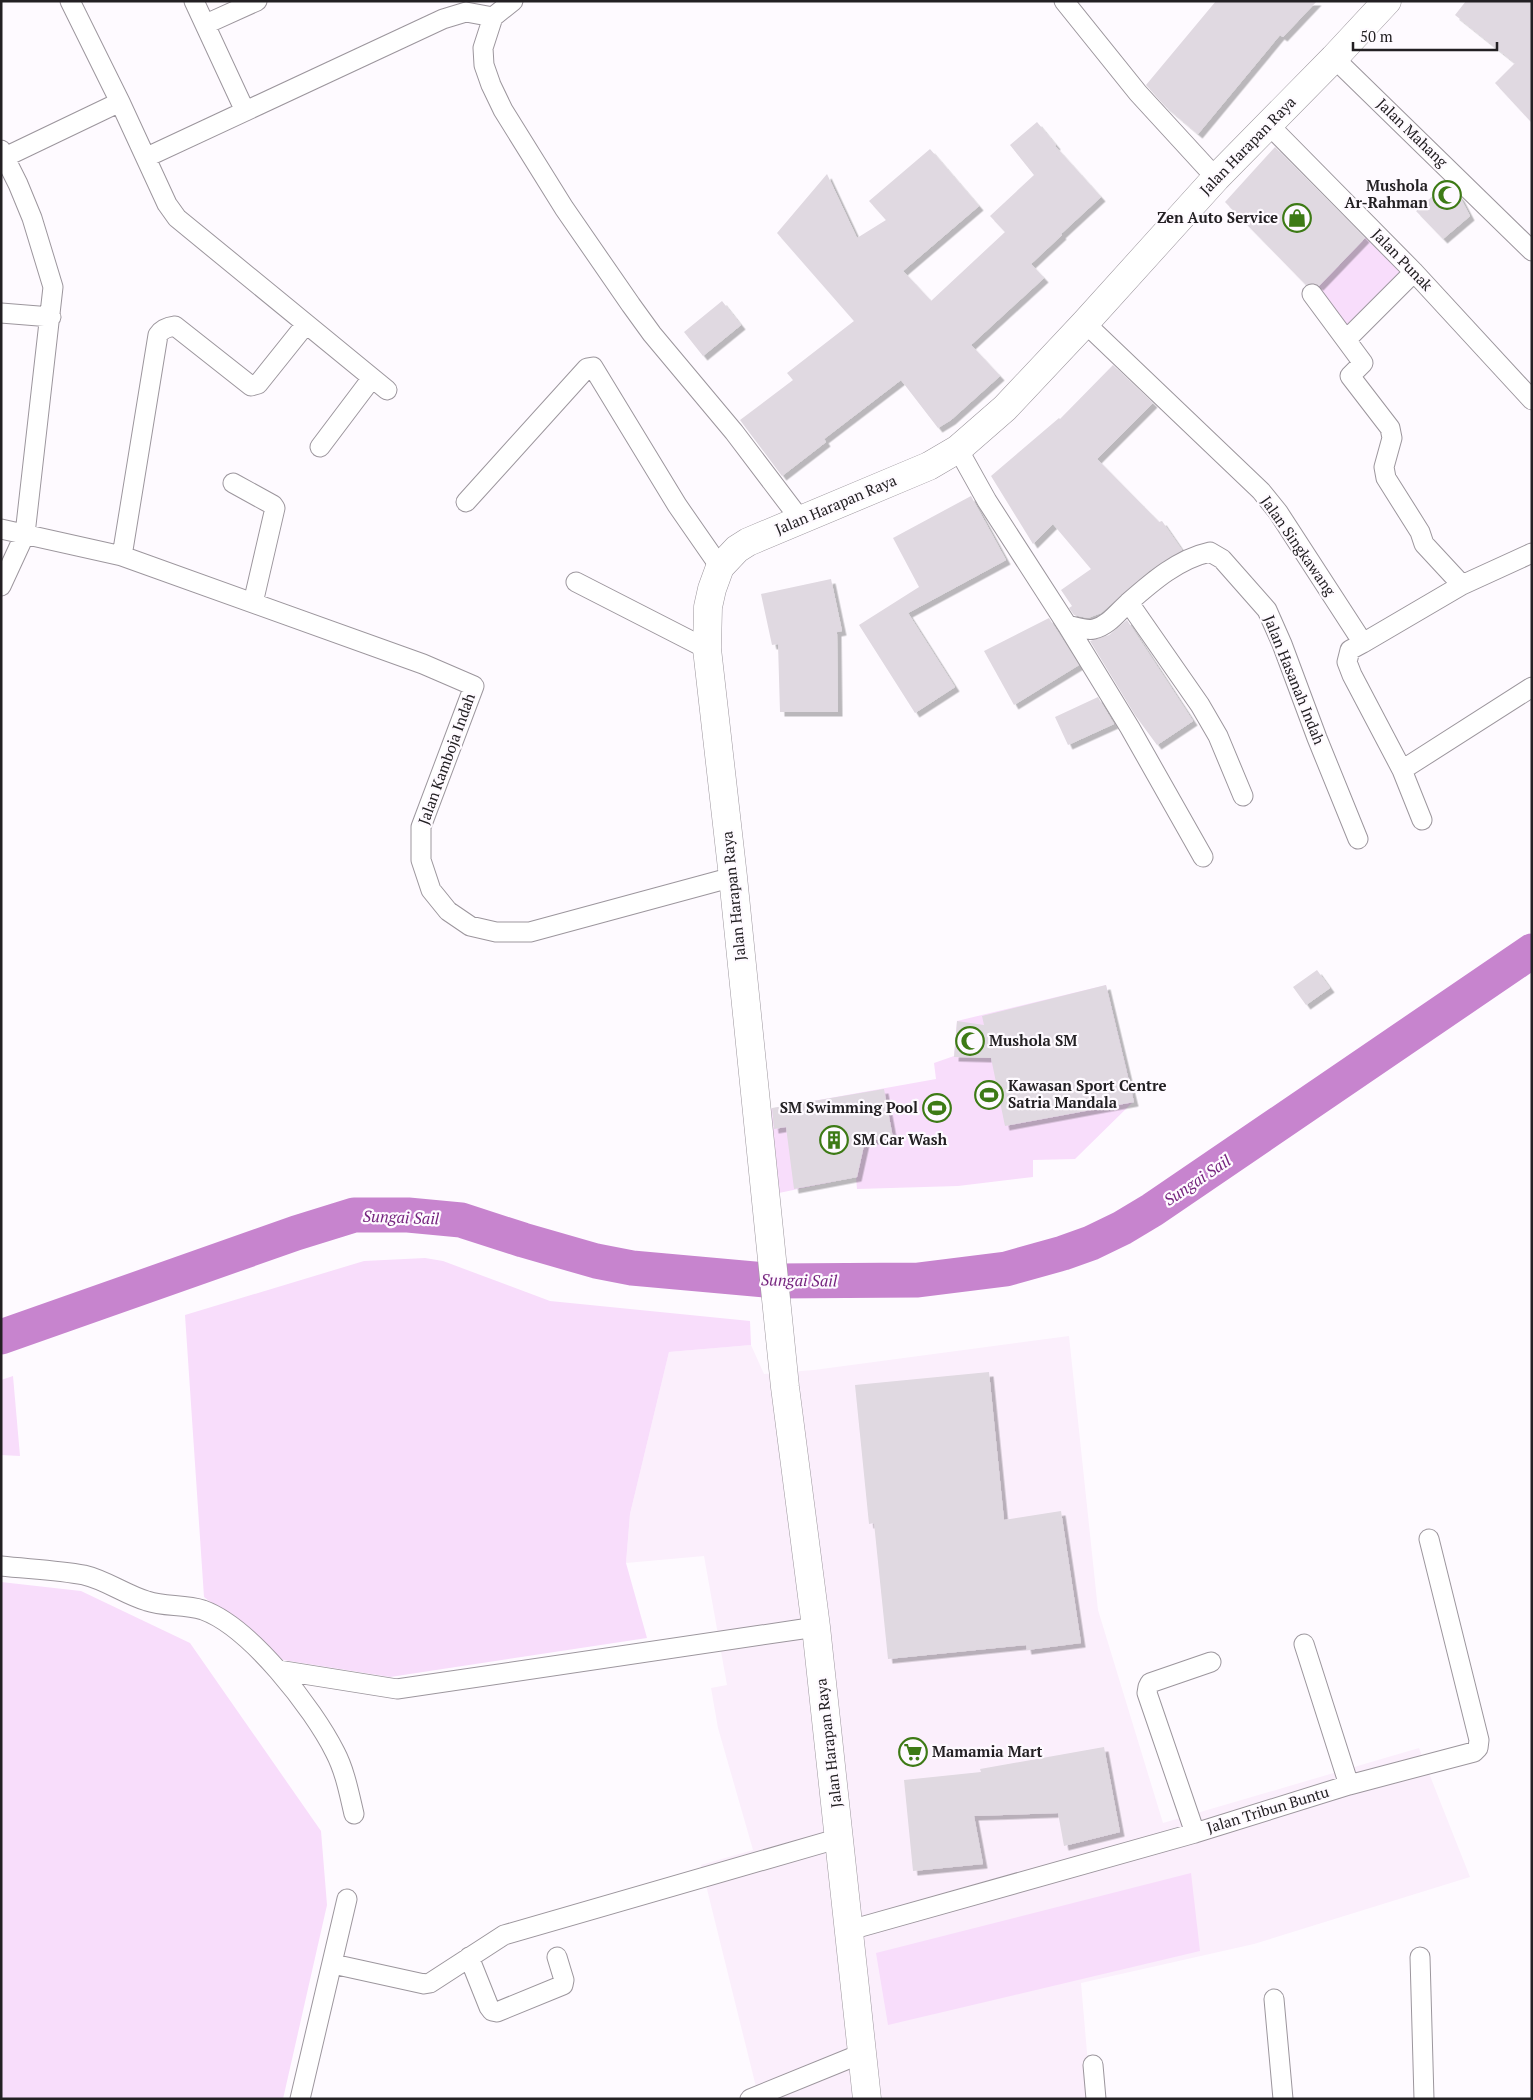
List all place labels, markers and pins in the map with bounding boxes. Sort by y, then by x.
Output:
place label: Mushola Ar-Rahman [1345,175,1429,212]
mosque icon: Mushola Ar-Rahman [1432,180,1462,210]
shop icon: Zen Auto Service [1282,203,1312,233]
place label: Zen Auto Service [1157,207,1278,227]
mosque icon: Mushola SM [955,1026,985,1056]
place label: Mushola SM [989,1030,1077,1050]
place label: Kawasan Sport Centre Satria Mandala [1008,1075,1167,1112]
sports icon: Kawasan Sport Centre Satria Mandala [974,1080,1004,1110]
sports icon: SM Swimming Pool [922,1093,952,1123]
place label: SM Swimming Pool [780,1097,918,1117]
building icon: SM Car Wash [819,1125,849,1155]
place label: SM Car Wash [853,1129,948,1149]
supermarket icon: Mamamia Mart [898,1737,928,1767]
place label: Mamamia Mart [932,1741,1043,1761]

